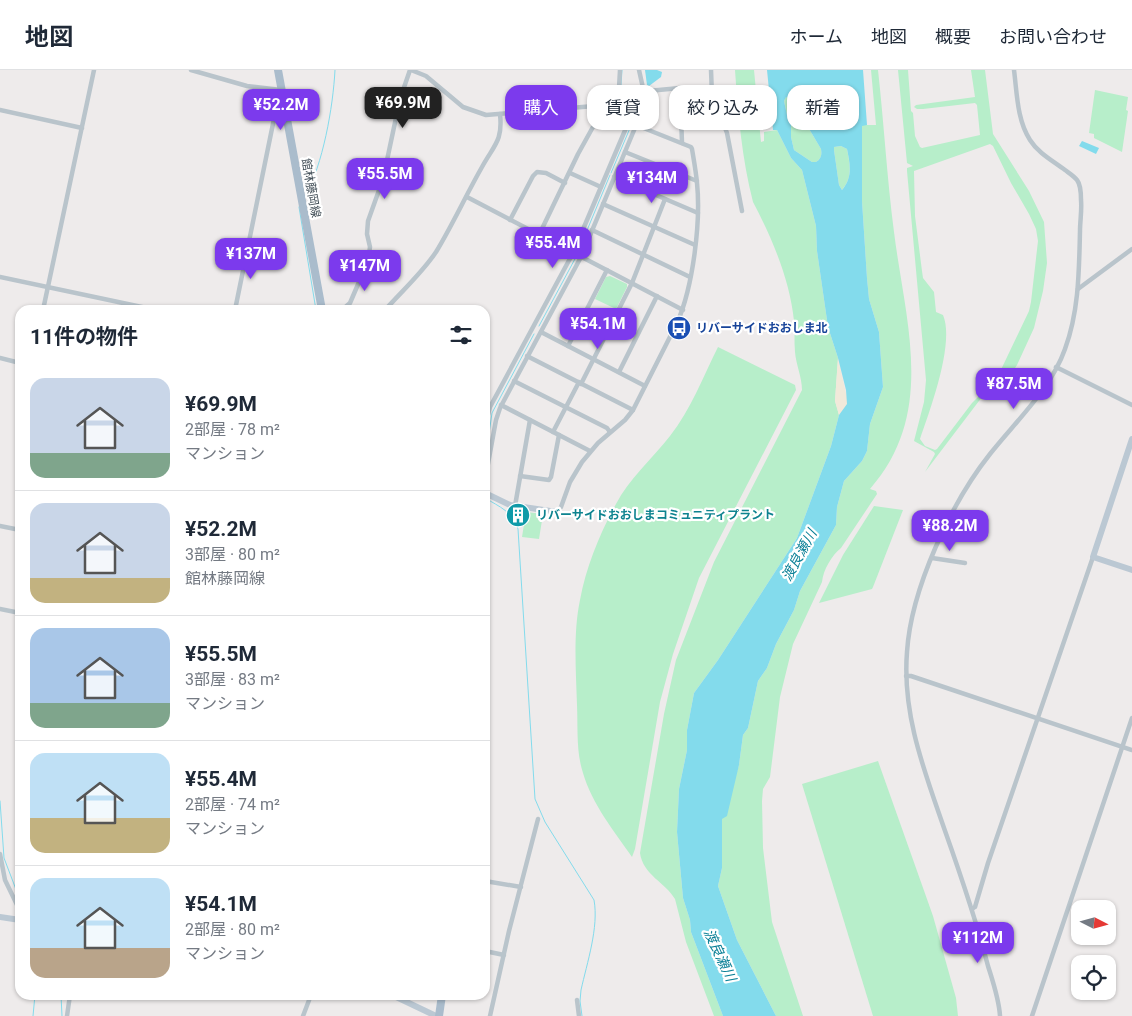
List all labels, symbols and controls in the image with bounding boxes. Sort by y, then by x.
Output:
text: 地図 [25,23,73,51]
text: ホーム [790,26,843,47]
text: 地図 [871,26,907,47]
text: 概要 [935,26,971,47]
text: お問い合わせ [999,26,1107,47]
chip: 購入 [505,85,577,130]
chip: 賃貸 [587,85,659,130]
chip: 絞り込み [669,85,777,130]
chip: 新着 [787,85,859,130]
pin: ¥69.9M [362,87,444,129]
pin: ¥52.2M [240,88,322,131]
text: ¥69.9M [376,93,430,112]
text: ¥52.2M [254,95,308,114]
street label: 館林藤岡線 [299,157,323,219]
pin: ¥55.5M [344,158,426,200]
pin: ¥134M [617,162,687,204]
text: ¥55.5M [358,164,412,183]
text: ¥134M [627,168,677,187]
pin: ¥55.4M [512,226,594,269]
text: ¥55.4M [526,233,580,252]
pin: ¥137M [216,238,286,280]
text: ¥137M [226,244,276,263]
pin: ¥147M [330,250,400,292]
text: ¥147M [340,256,390,275]
pin: ¥54.1M [557,308,639,350]
text: ¥54.1M [571,314,625,333]
bus stop icon: リバーサイドおおしま北 [666,315,692,341]
icon: filters [447,321,475,349]
place label: リバーサイドおおしま北 [696,321,828,335]
text: 11件の物件 [30,325,138,349]
pin: ¥87.5M [973,368,1055,410]
text: ¥87.5M [987,374,1041,393]
text: ¥69.9M [185,392,257,416]
icon: home [70,398,130,458]
text: 2部屋 · 78 m² [185,420,280,439]
text: マンション [185,444,265,463]
building icon: リバーサイドおおしまコミュニティプラント [505,502,531,528]
place label: リバーサイドおおしまコミュニティプラント [536,508,775,522]
pin: ¥88.2M [909,510,991,552]
text: ¥88.2M [923,516,977,535]
text: ¥52.2M [185,517,257,541]
icon: home [70,523,130,583]
water label: 渡良瀬川 [778,525,821,583]
text: 3部屋 · 80 m² [185,545,280,564]
text: 館林藤岡線 [185,569,265,588]
text: ¥55.5M [185,642,257,666]
icon: home [70,648,130,708]
text: 3部屋 · 83 m² [185,670,280,689]
text: マンション [185,694,265,713]
text: ¥55.4M [185,767,257,791]
icon: home [70,773,130,833]
text: 2部屋 · 74 m² [185,795,280,814]
text: マンション [185,819,265,838]
text: ¥54.1M [185,892,257,916]
icon: home [70,898,130,958]
north arrow [1071,900,1116,945]
map controls [1071,900,1116,1000]
text: 2部屋 · 80 m² [185,920,280,939]
pin: ¥112M [943,922,1013,964]
water label: 渡良瀬川 [701,926,740,986]
text: ¥112M [953,928,1003,947]
text: マンション [185,944,265,963]
button: locate [1071,955,1116,1000]

